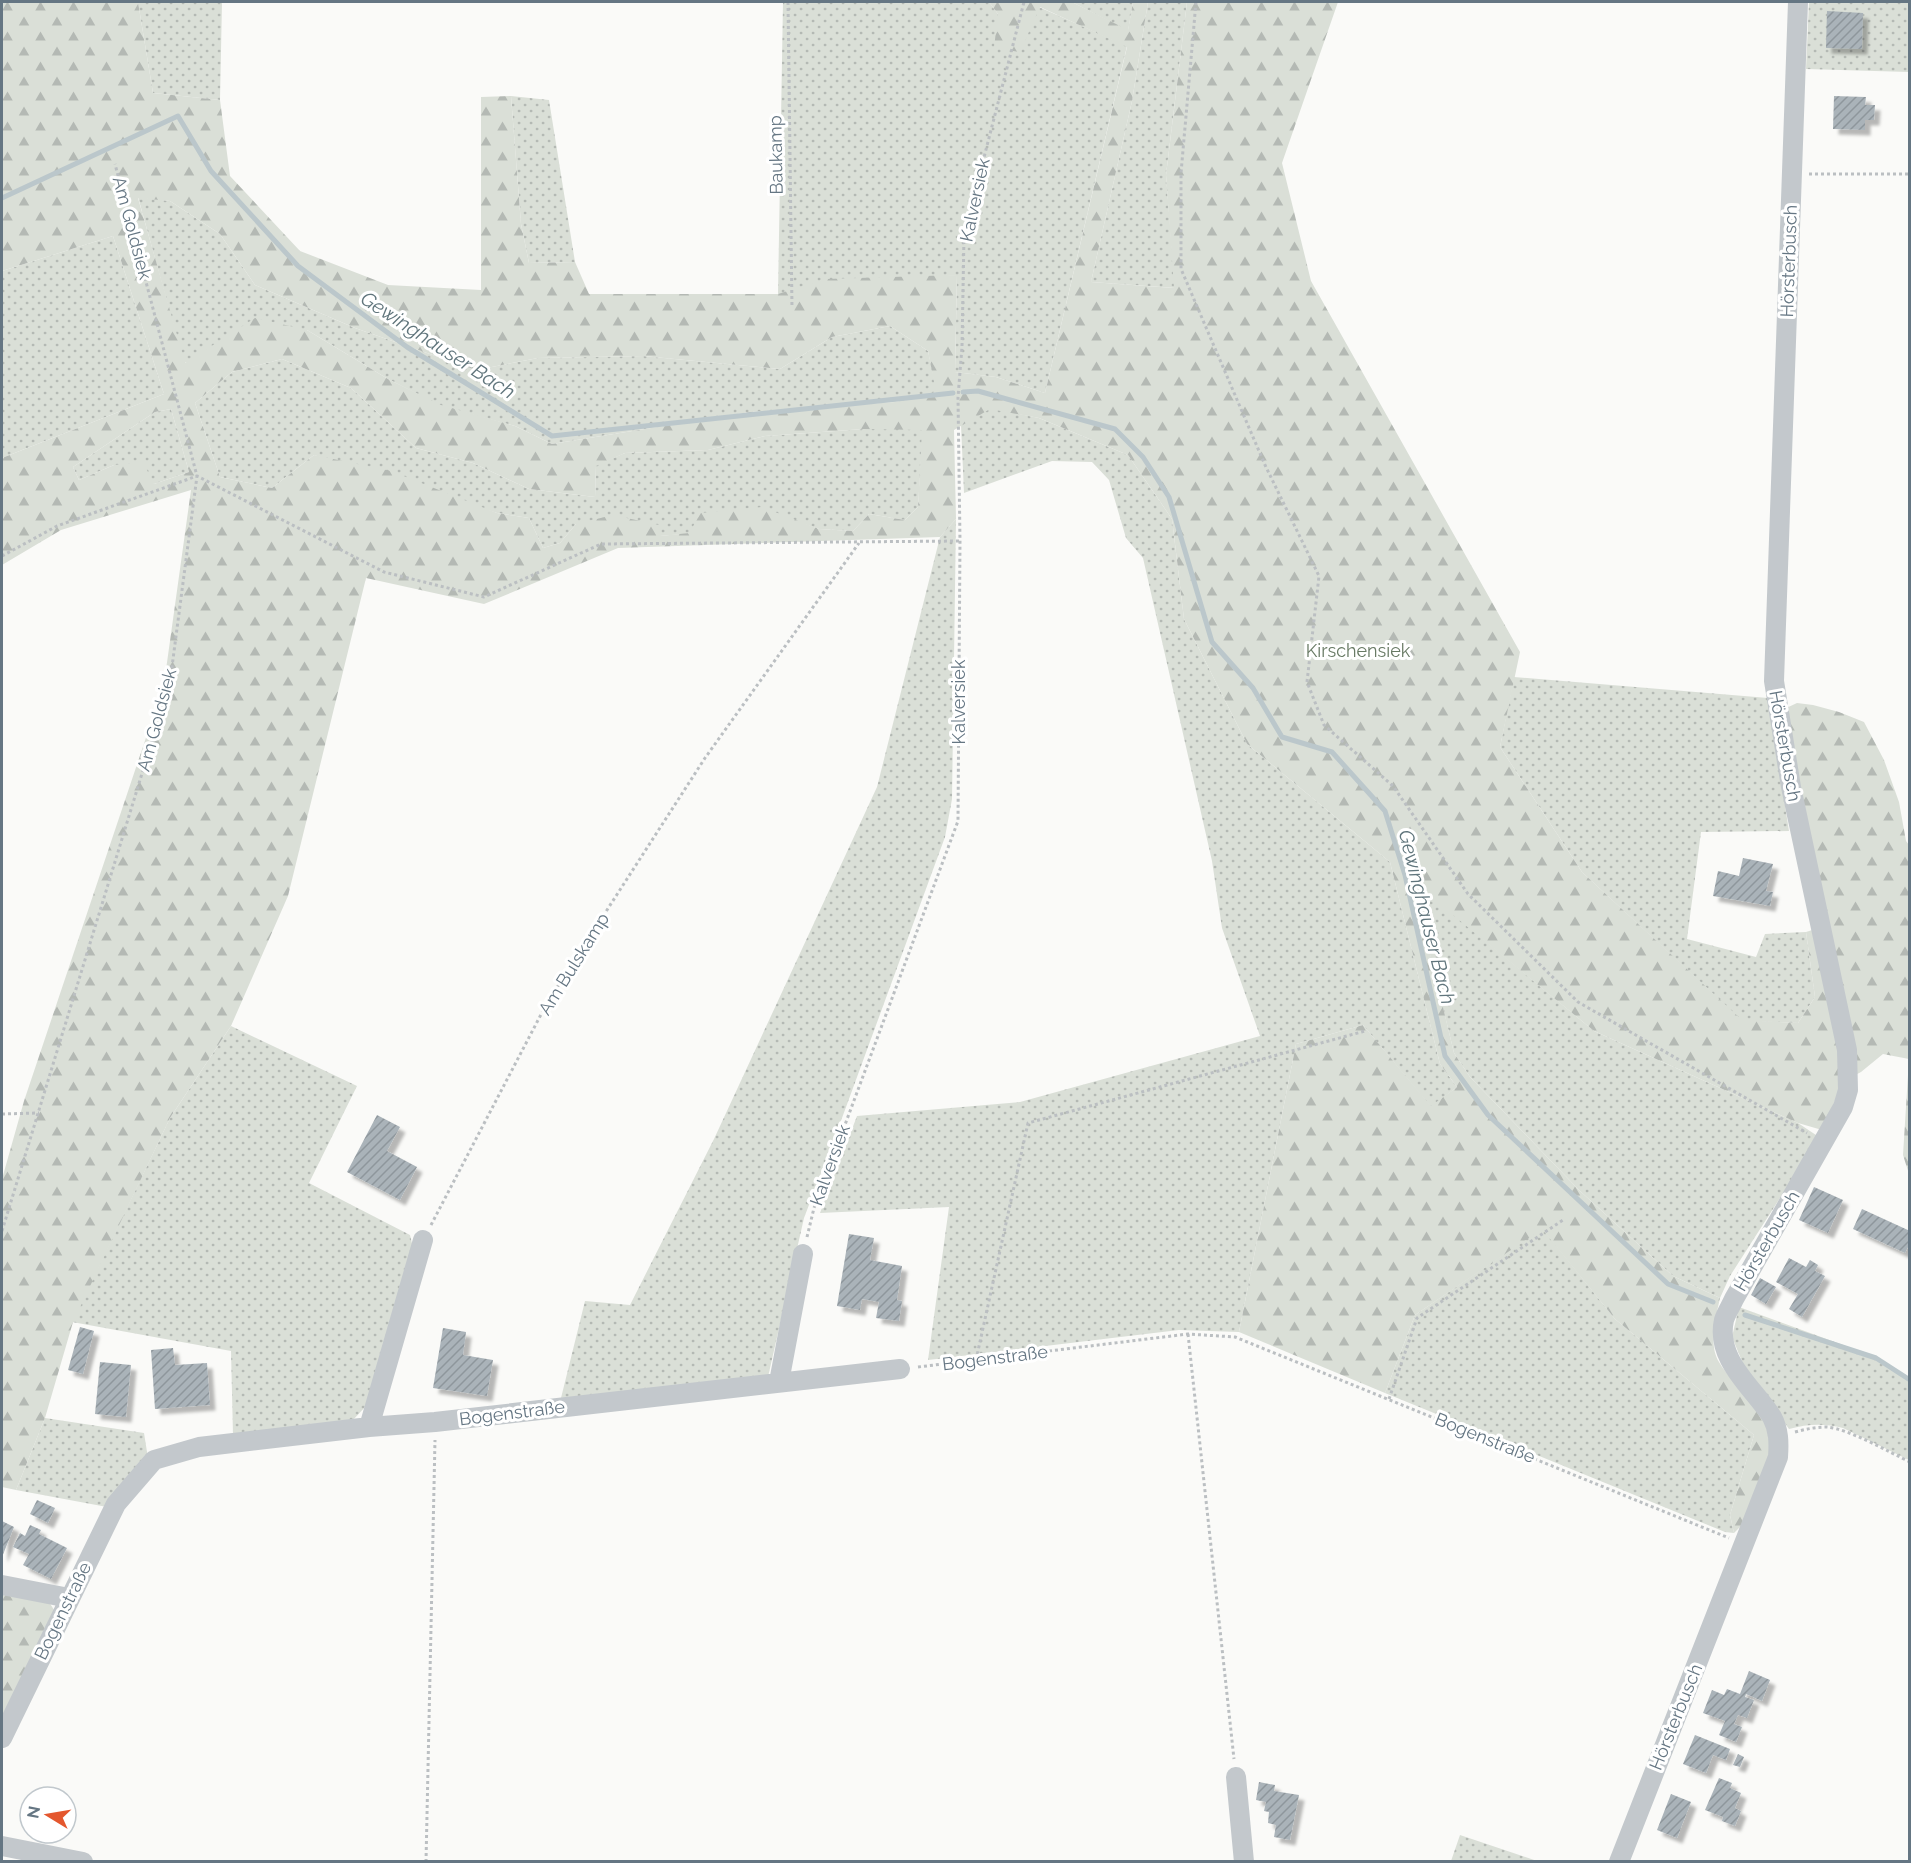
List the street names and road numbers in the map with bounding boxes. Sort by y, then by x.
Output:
street label: Baukamp [764,115,787,195]
street label: Kalversiek [955,156,994,244]
street label: Am Goldsiek [109,174,156,282]
street label: Hörsterbusch [1776,204,1801,318]
street label: Kalversiek [948,659,969,744]
street label: Am Goldsiek [133,666,180,774]
street label: Hörsterbusch [1765,689,1806,803]
street label: Am Bulskamp [534,909,613,1019]
street label: Kalversiek [805,1121,854,1208]
street label: Hörsterbusch [1729,1187,1804,1295]
street label: Bogenstraße [941,1341,1049,1374]
street label: Bogenstraße [458,1396,566,1429]
street label: Bogenstraße [1432,1408,1539,1467]
street label: Bogenstraße [30,1558,95,1663]
street label: Hörsterbusch [1645,1661,1706,1773]

